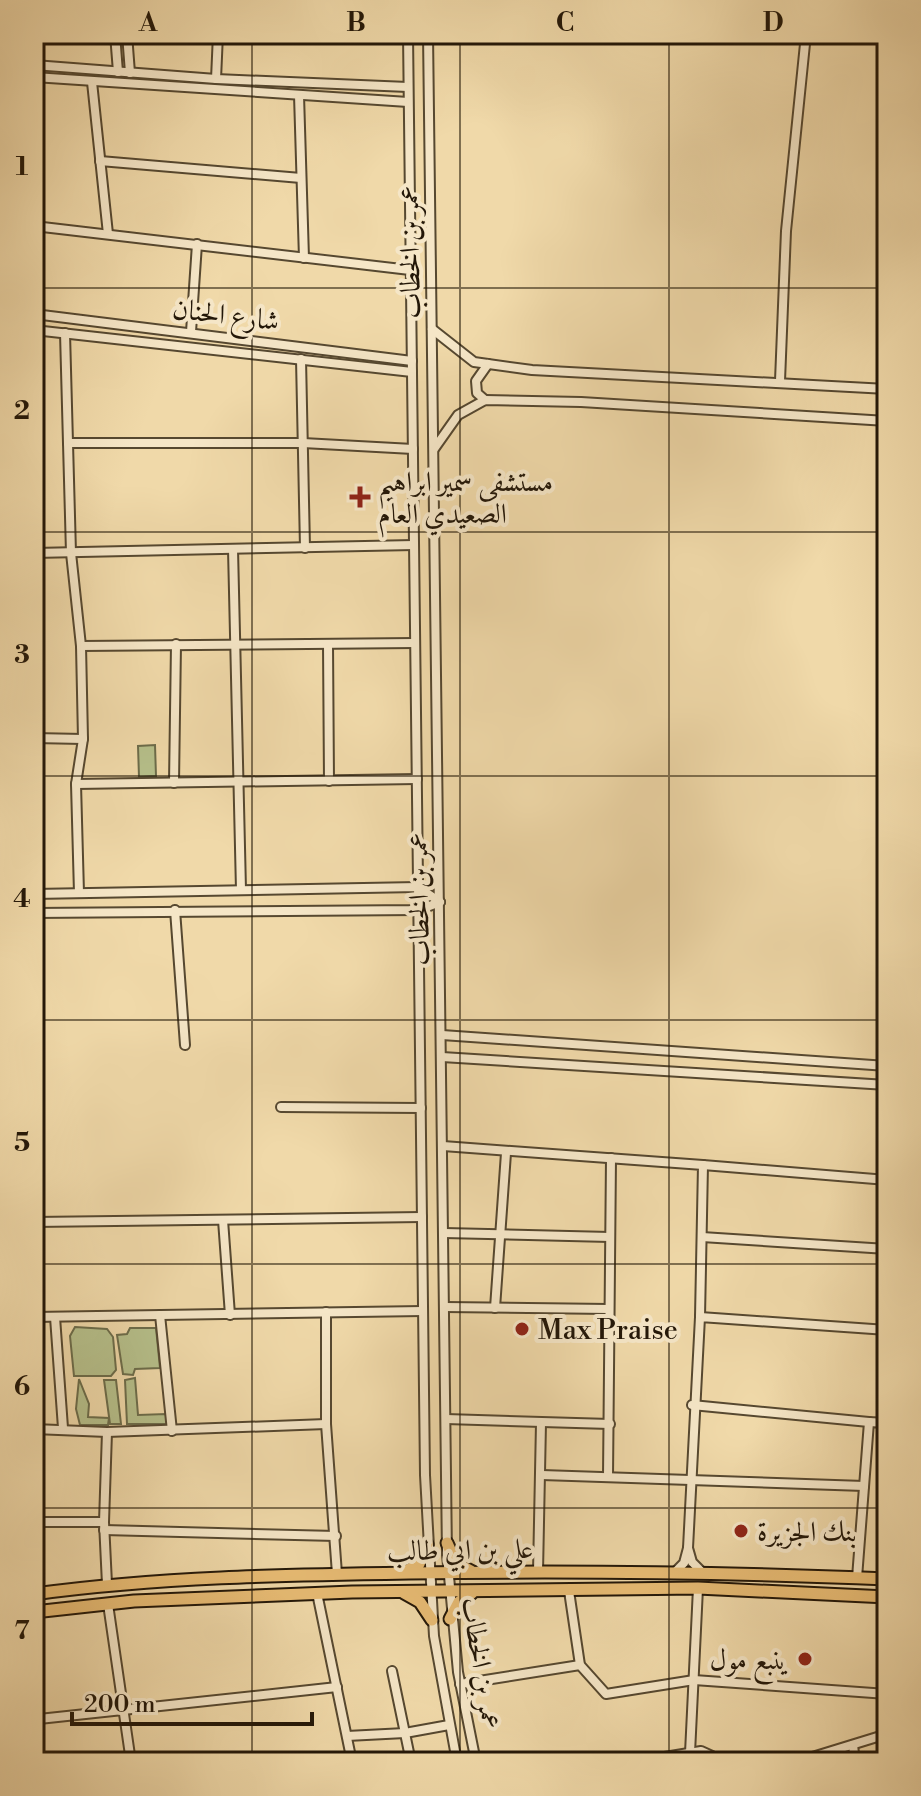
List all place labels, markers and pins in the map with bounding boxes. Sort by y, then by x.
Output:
place label: مستشفى سمير ابراهيم الصعيدي العام [378,465,553,538]
marker: مستشفى سمير ابراهيم الصعيدي العام [349,486,371,508]
place label: Max Praise [538,1313,678,1348]
marker: Max Praise [513,1320,531,1338]
place label: بنك الجزيرة [757,1515,857,1550]
marker: بنك الجزيرة [732,1522,750,1540]
place label: ينبع مول [710,1643,789,1685]
marker: ينبع مول [796,1650,814,1668]

